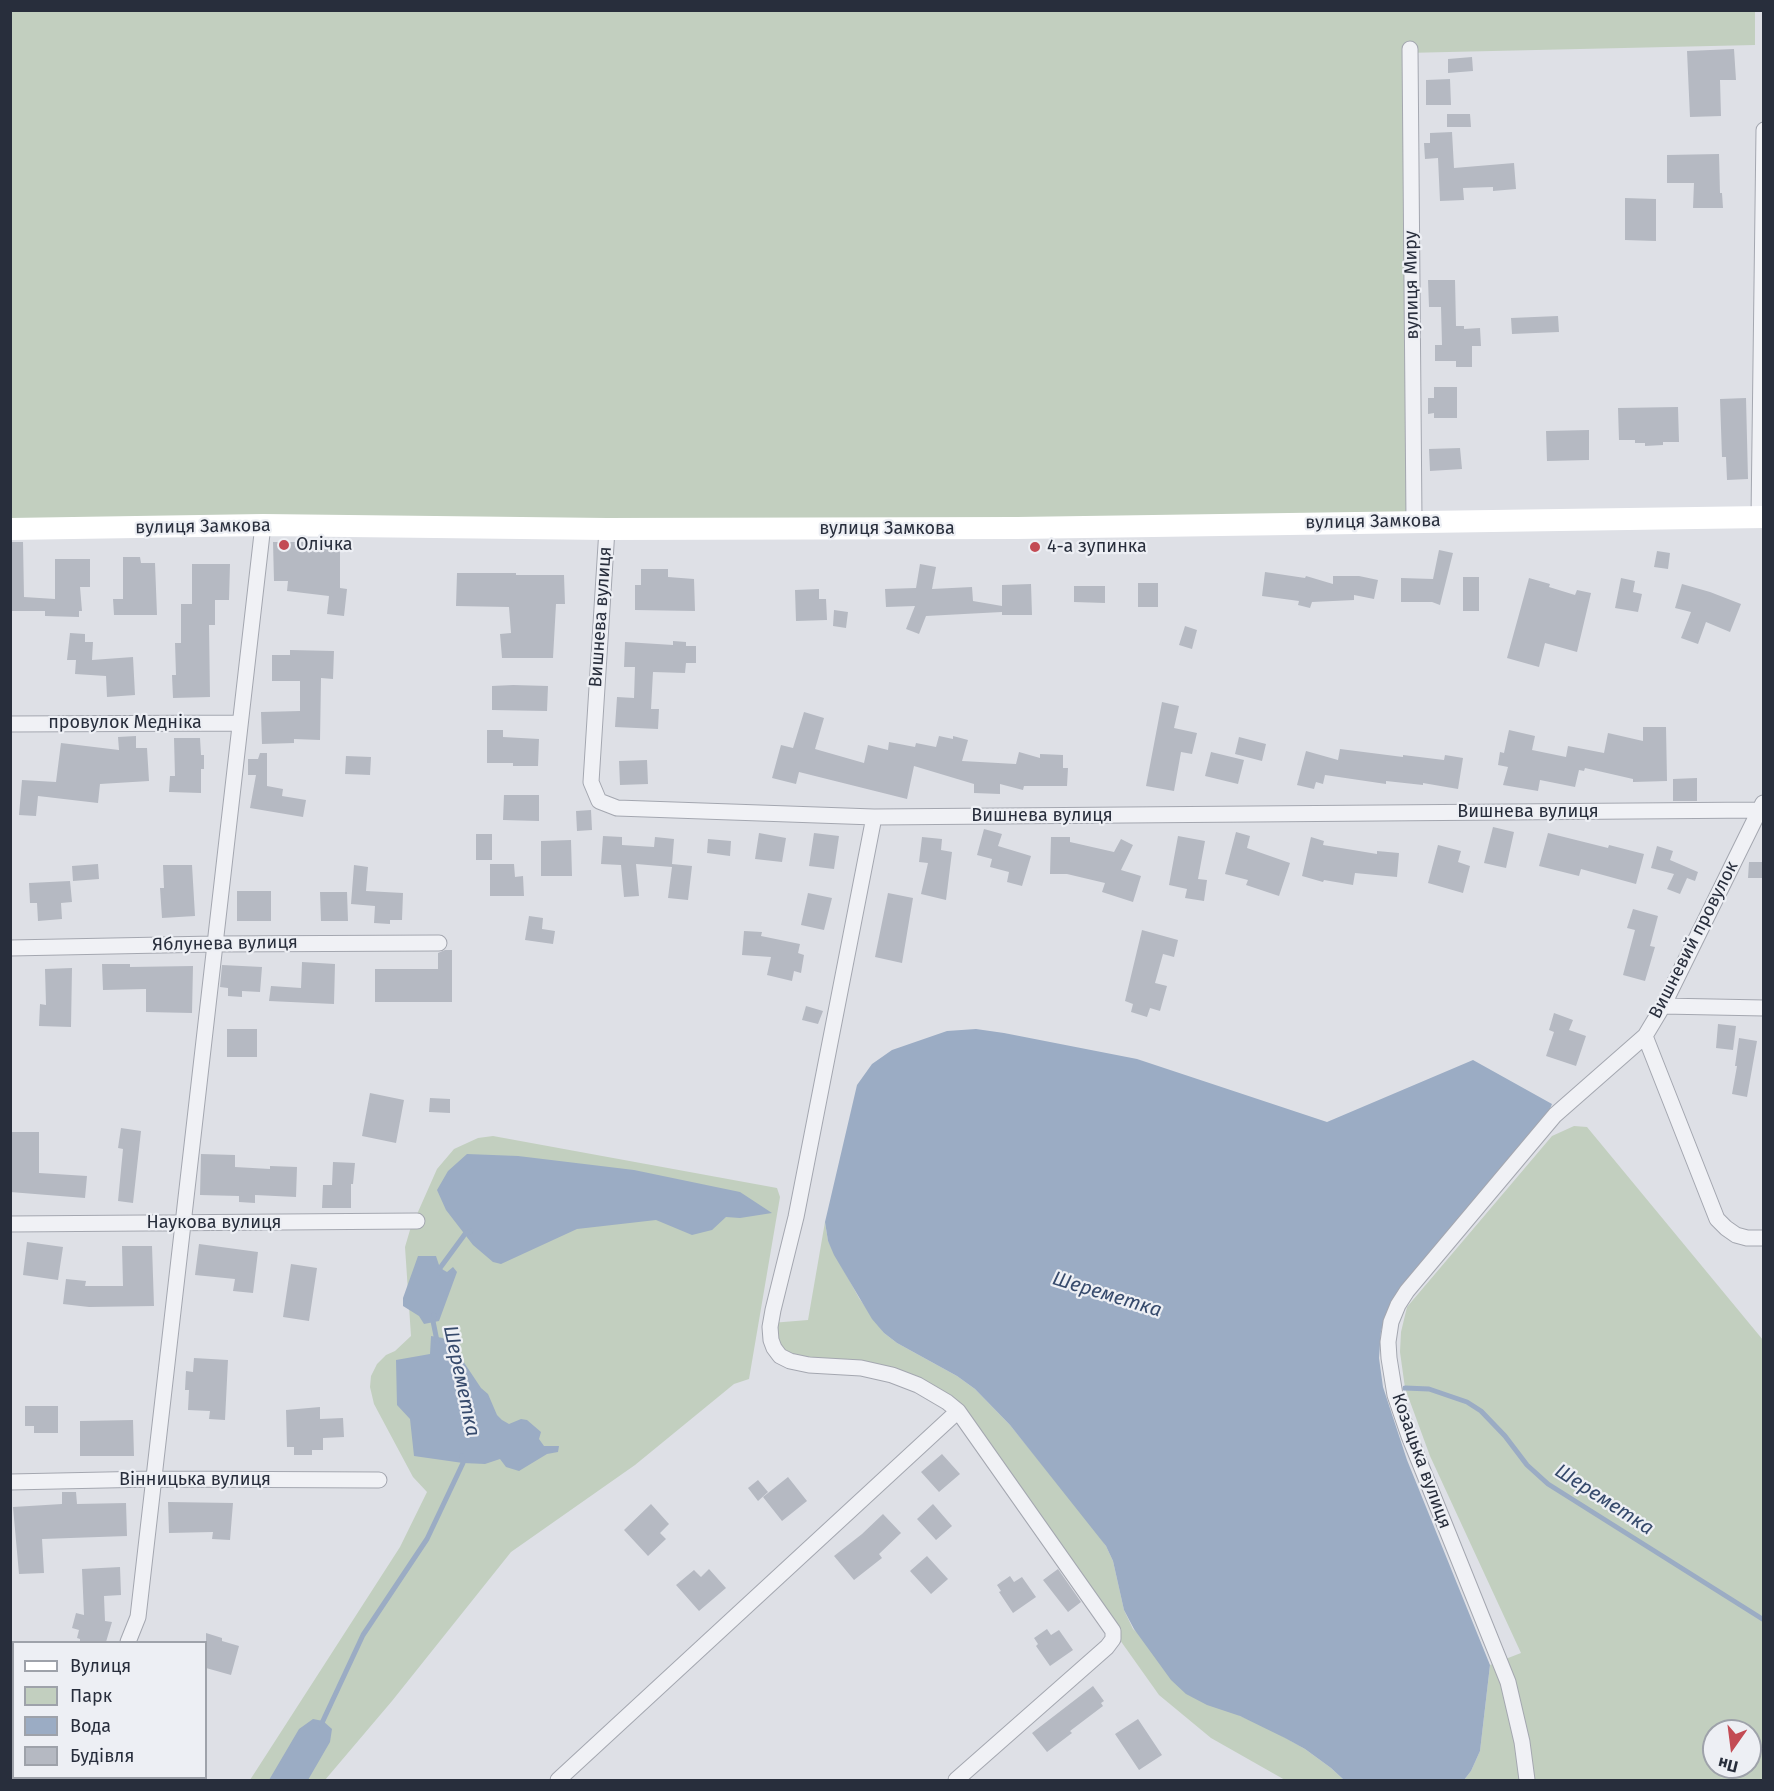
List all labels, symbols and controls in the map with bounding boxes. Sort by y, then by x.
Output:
street label: вулиця Миру [1400,230,1424,340]
street label: вулиця Замкова [1305,510,1441,534]
street label: вулиця Замкова [135,515,271,539]
street label: вулиця Замкова [819,518,955,540]
place label: Олічка [296,534,353,556]
place label: 4-а зупинка [1047,536,1147,558]
marker: Олічка [277,538,291,552]
marker: 4-а зупинка [1028,540,1042,554]
street label: Вишнева вулиця [585,546,617,688]
street label: провулок Медніка [48,712,202,734]
street label: Вишнева вулиця [1457,801,1599,823]
street label: Вишнева вулиця [971,805,1113,827]
street label: Вишневий провулок [1645,858,1743,1022]
street label: Яблунева вулиця [152,932,298,956]
street label: Наукова вулиця [146,1212,282,1234]
water label: Шереметка [1049,1267,1165,1323]
water label: Шереметка [438,1323,484,1439]
street label: Козацька вулиця [1386,1390,1456,1532]
water label: Шереметка [1550,1459,1658,1541]
street label: Вінницька вулиця [119,1469,271,1491]
legend [12,1641,207,1779]
text: Вулиця [70,1655,131,1677]
text: Парк [70,1685,112,1707]
text: Вода [70,1715,111,1737]
north arrow [1702,1719,1762,1779]
text: Будівля [70,1745,134,1767]
text: Пн [1716,1753,1740,1777]

